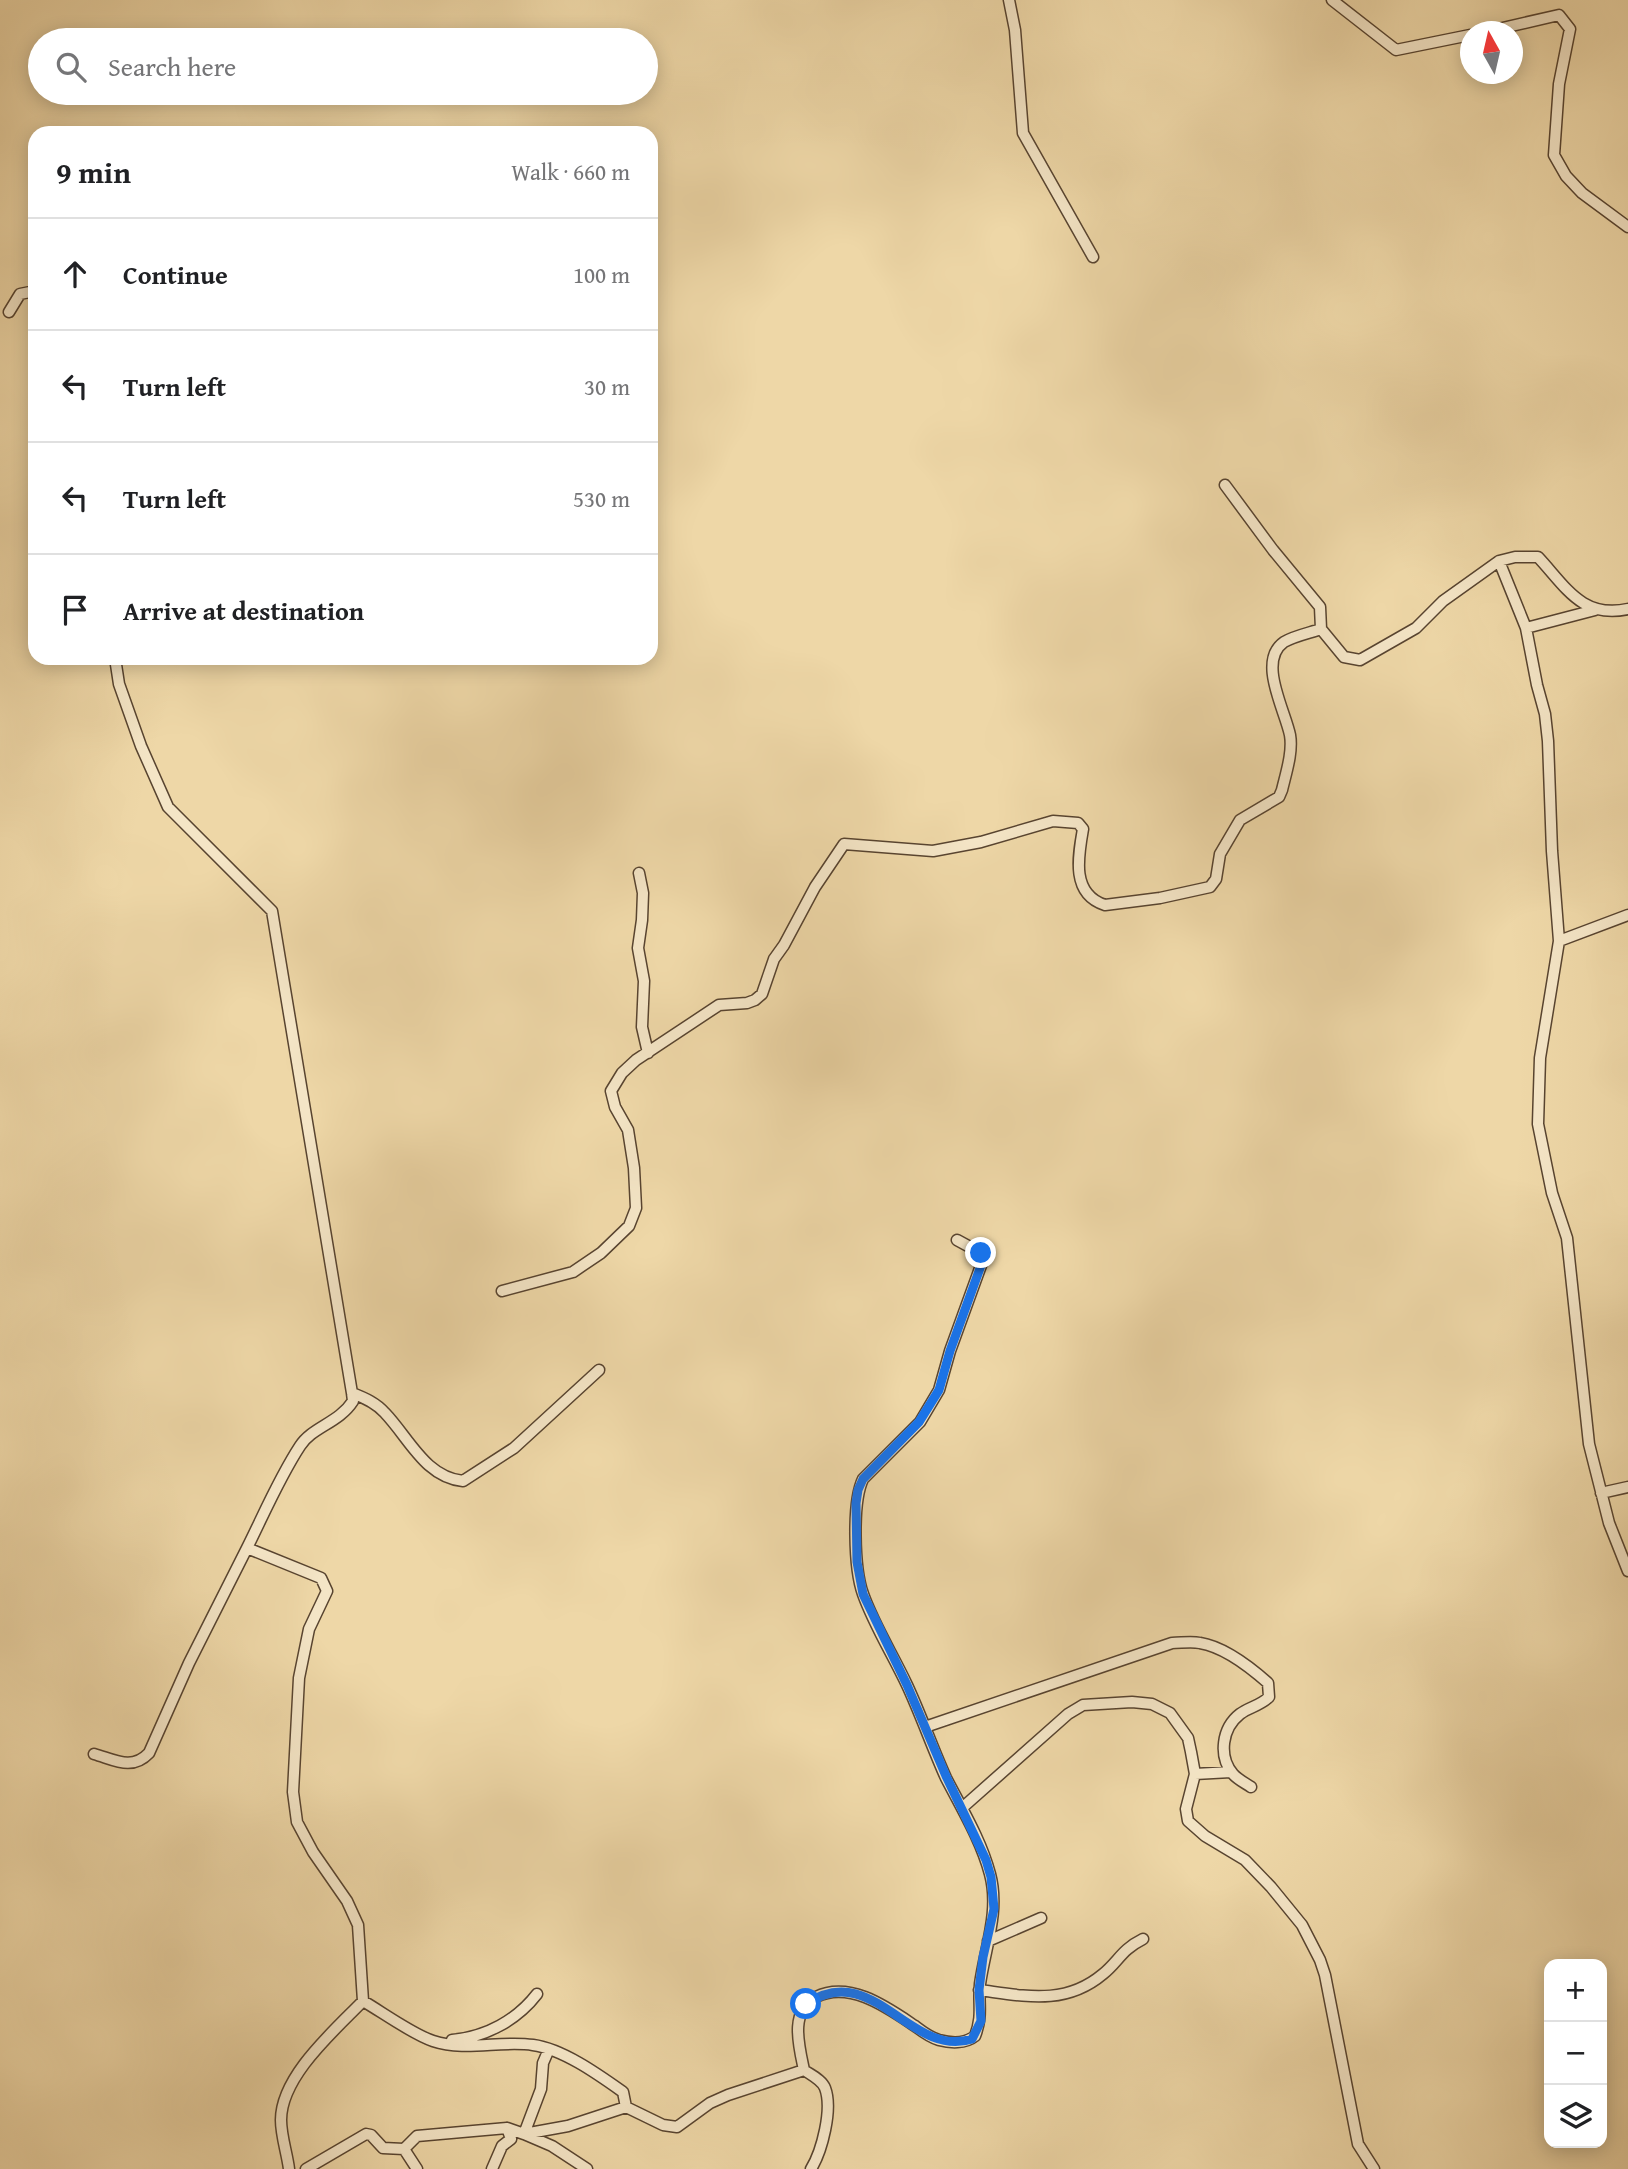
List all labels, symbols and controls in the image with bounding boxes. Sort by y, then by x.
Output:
north arrow [1460,21,1523,84]
search box [28,28,658,105]
text: Search here [108,47,236,86]
icon: search [52,48,90,86]
text: 9 min [56,150,131,194]
text: Walk · 660 m [511,155,630,188]
icon: ahead [56,255,94,293]
text: Continue [123,255,228,294]
text: 100 m [573,258,630,291]
icon: left [56,367,94,405]
text: Turn left [123,367,226,406]
text: 30 m [584,370,630,403]
icon: left [56,479,94,517]
text: Turn left [123,479,226,518]
text: 530 m [573,482,630,515]
icon: arrive [56,591,94,629]
text: Arrive at destination [123,591,364,630]
route end [965,1237,996,1268]
map controls [1544,1959,1607,2148]
button: + [1544,1959,1607,2022]
route start [790,1988,821,2019]
button: − [1544,2022,1607,2085]
button: layers [1544,2085,1607,2148]

